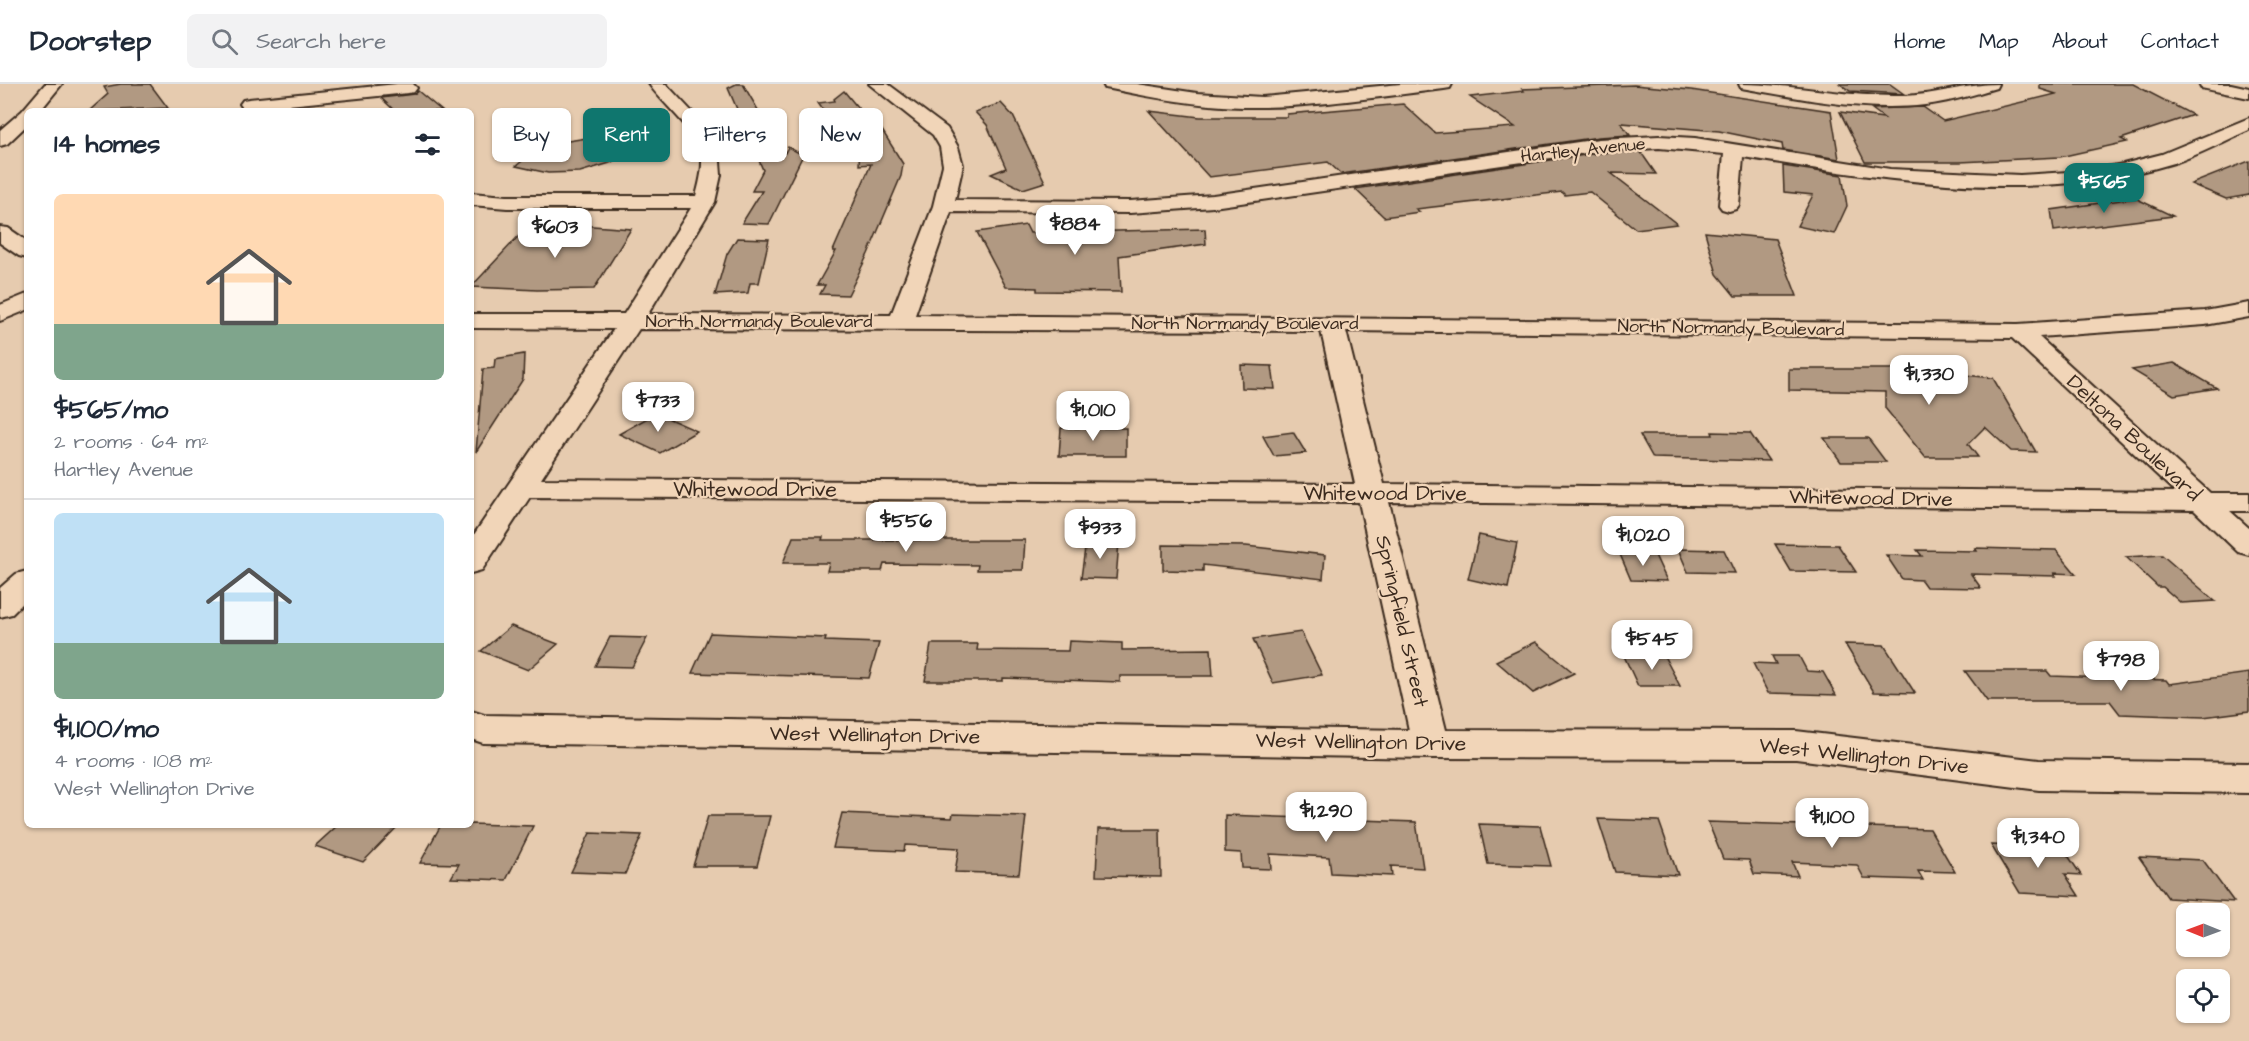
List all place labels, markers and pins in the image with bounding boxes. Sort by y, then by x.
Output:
pin: $565 [2068,163,2140,214]
pin: $884 [1039,205,1111,256]
pin: $603 [519,208,591,259]
pin: $1,330 [1880,355,1978,406]
pin: $733 [622,382,694,433]
pin: $1,010 [1044,391,1142,442]
pin: $556 [870,502,942,553]
pin: $933 [1064,509,1136,560]
pin: $1,020 [1594,516,1692,567]
pin: $545 [1616,620,1688,671]
pin: $798 [2085,641,2157,692]
pin: $1,290 [1277,792,1375,843]
pin: $1,100 [1783,798,1881,849]
pin: $1,340 [1989,818,2087,869]

